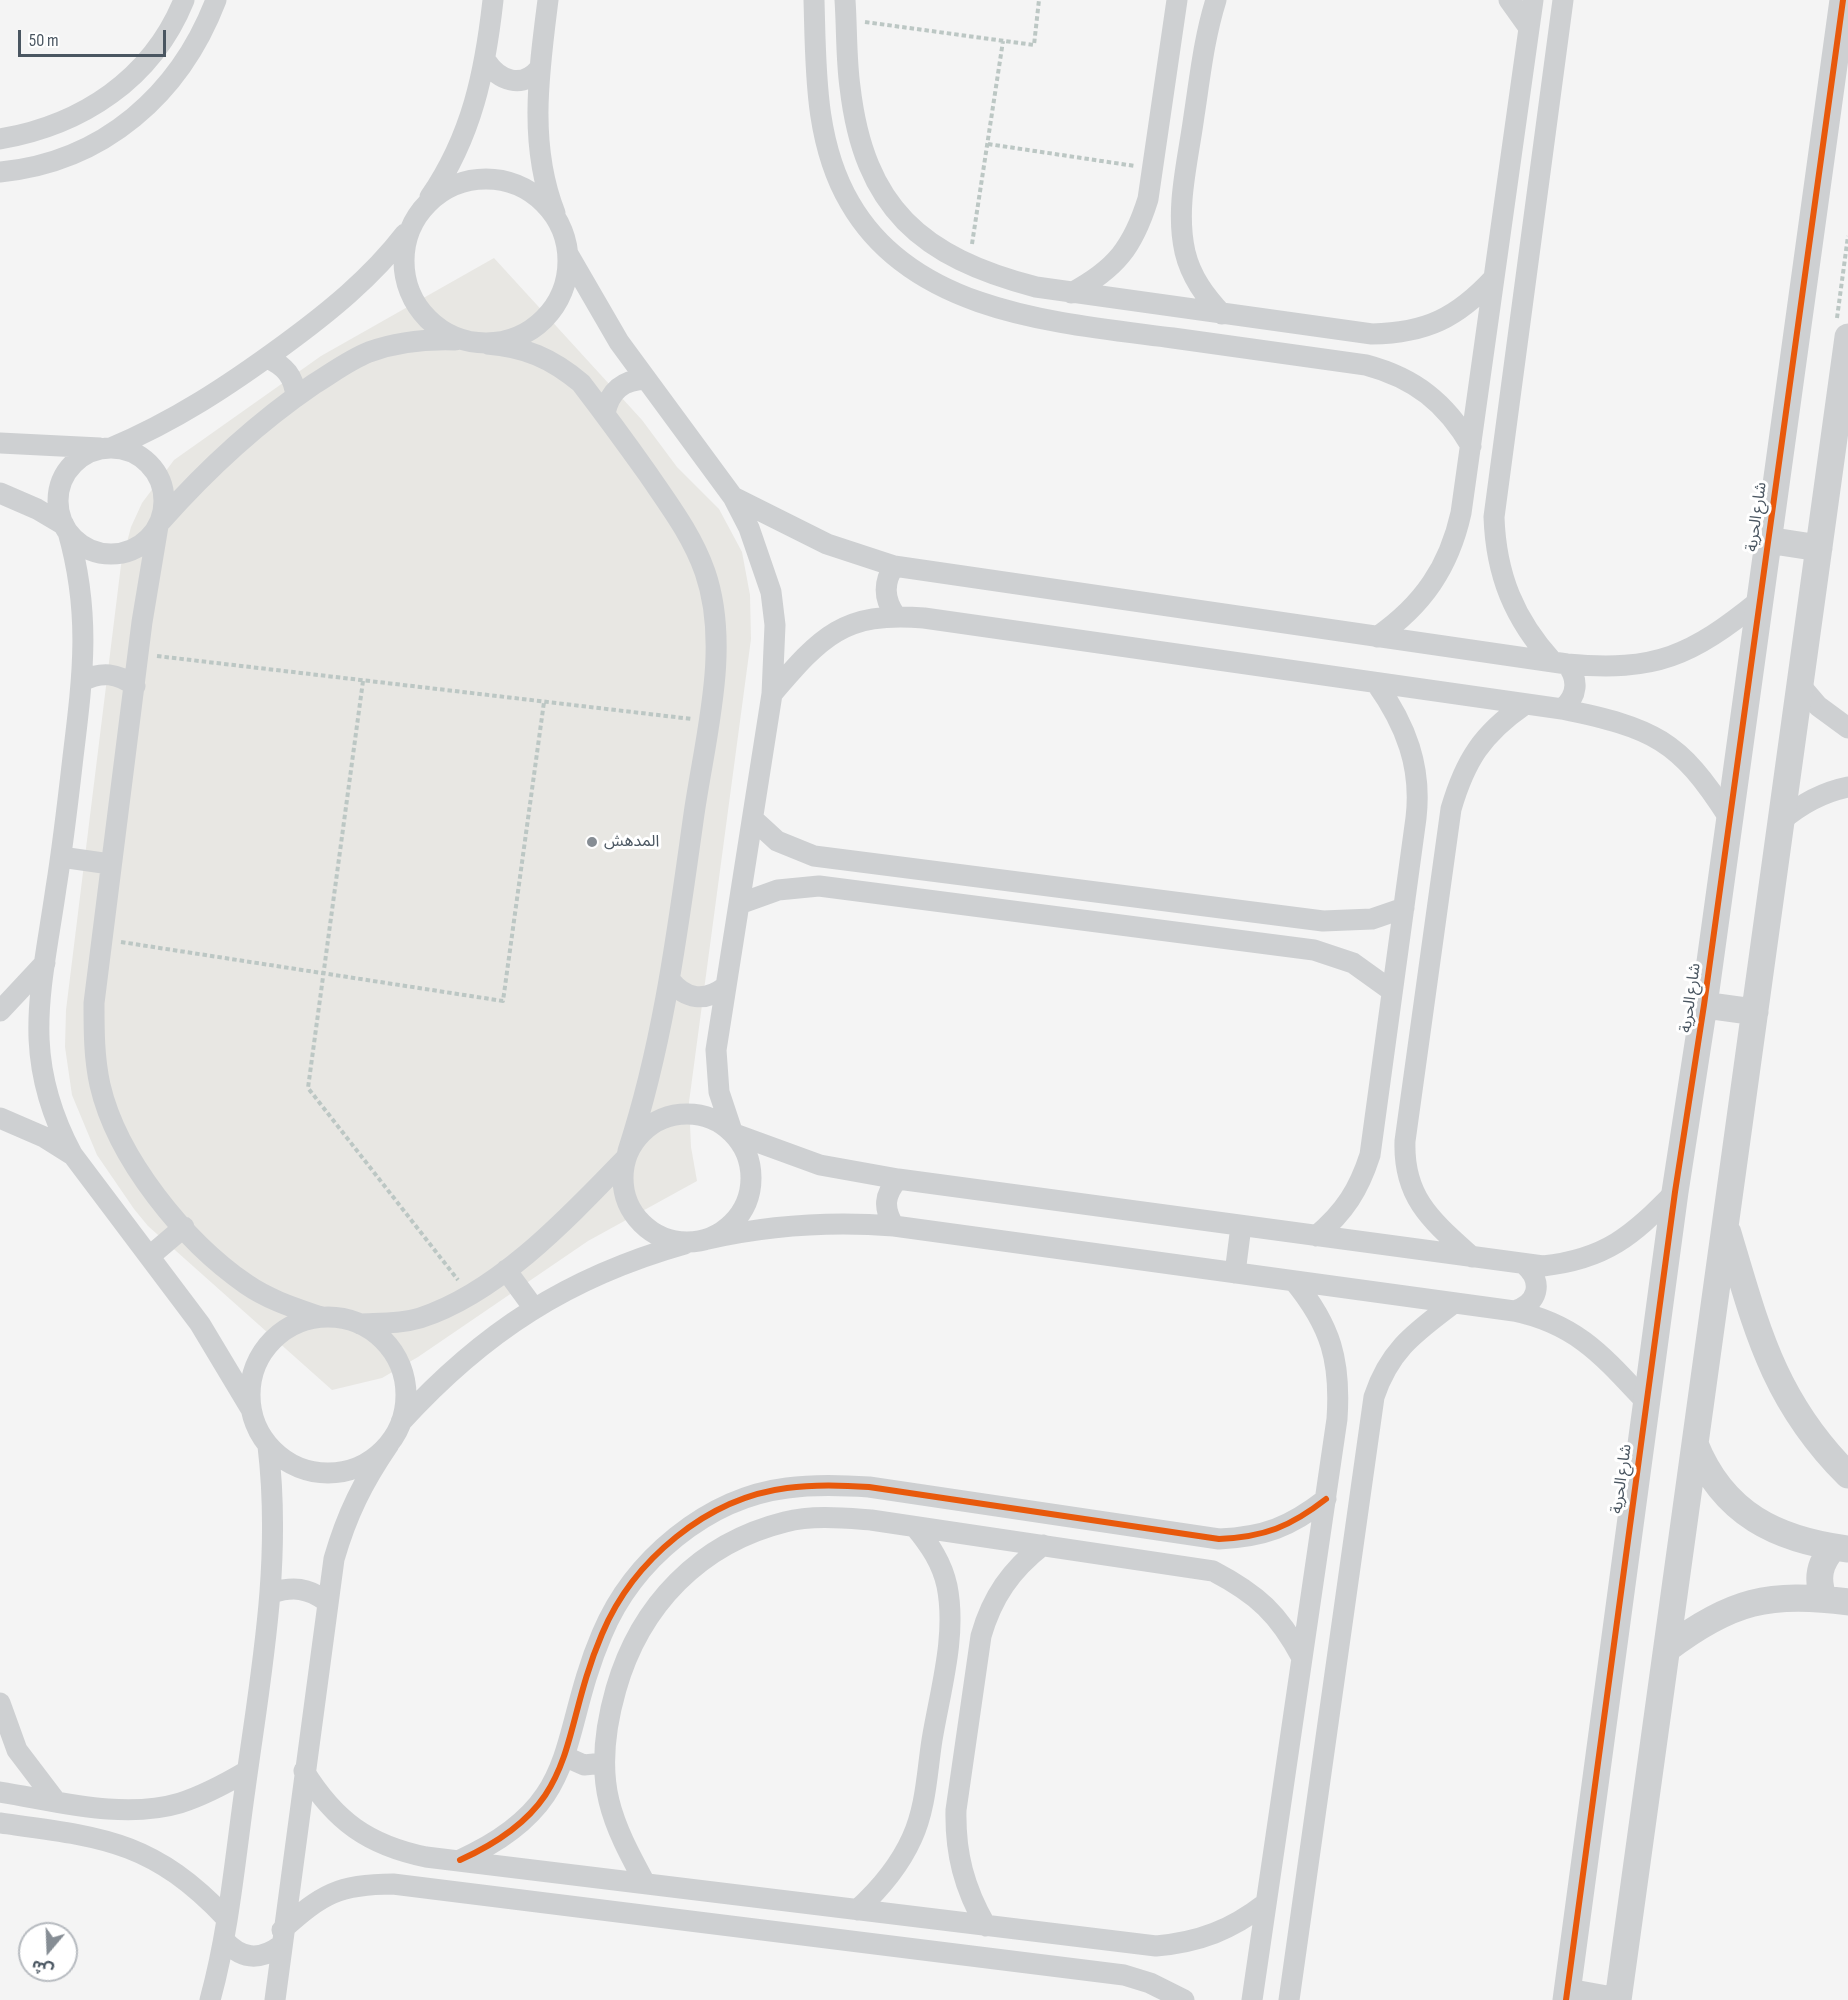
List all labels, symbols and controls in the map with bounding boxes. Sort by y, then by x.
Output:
scale bar [21,18,170,56]
text: 50 m [29,30,59,51]
street label: شارع الحرية [1743,481,1771,553]
place label: المدهش [604,832,659,852]
marker: المدهش [585,835,599,849]
street label: شارع الحرية [1677,962,1705,1034]
street label: شارع الحرية [1608,1443,1636,1515]
north arrow [18,1922,78,1982]
text: ش [29,1955,56,1980]

